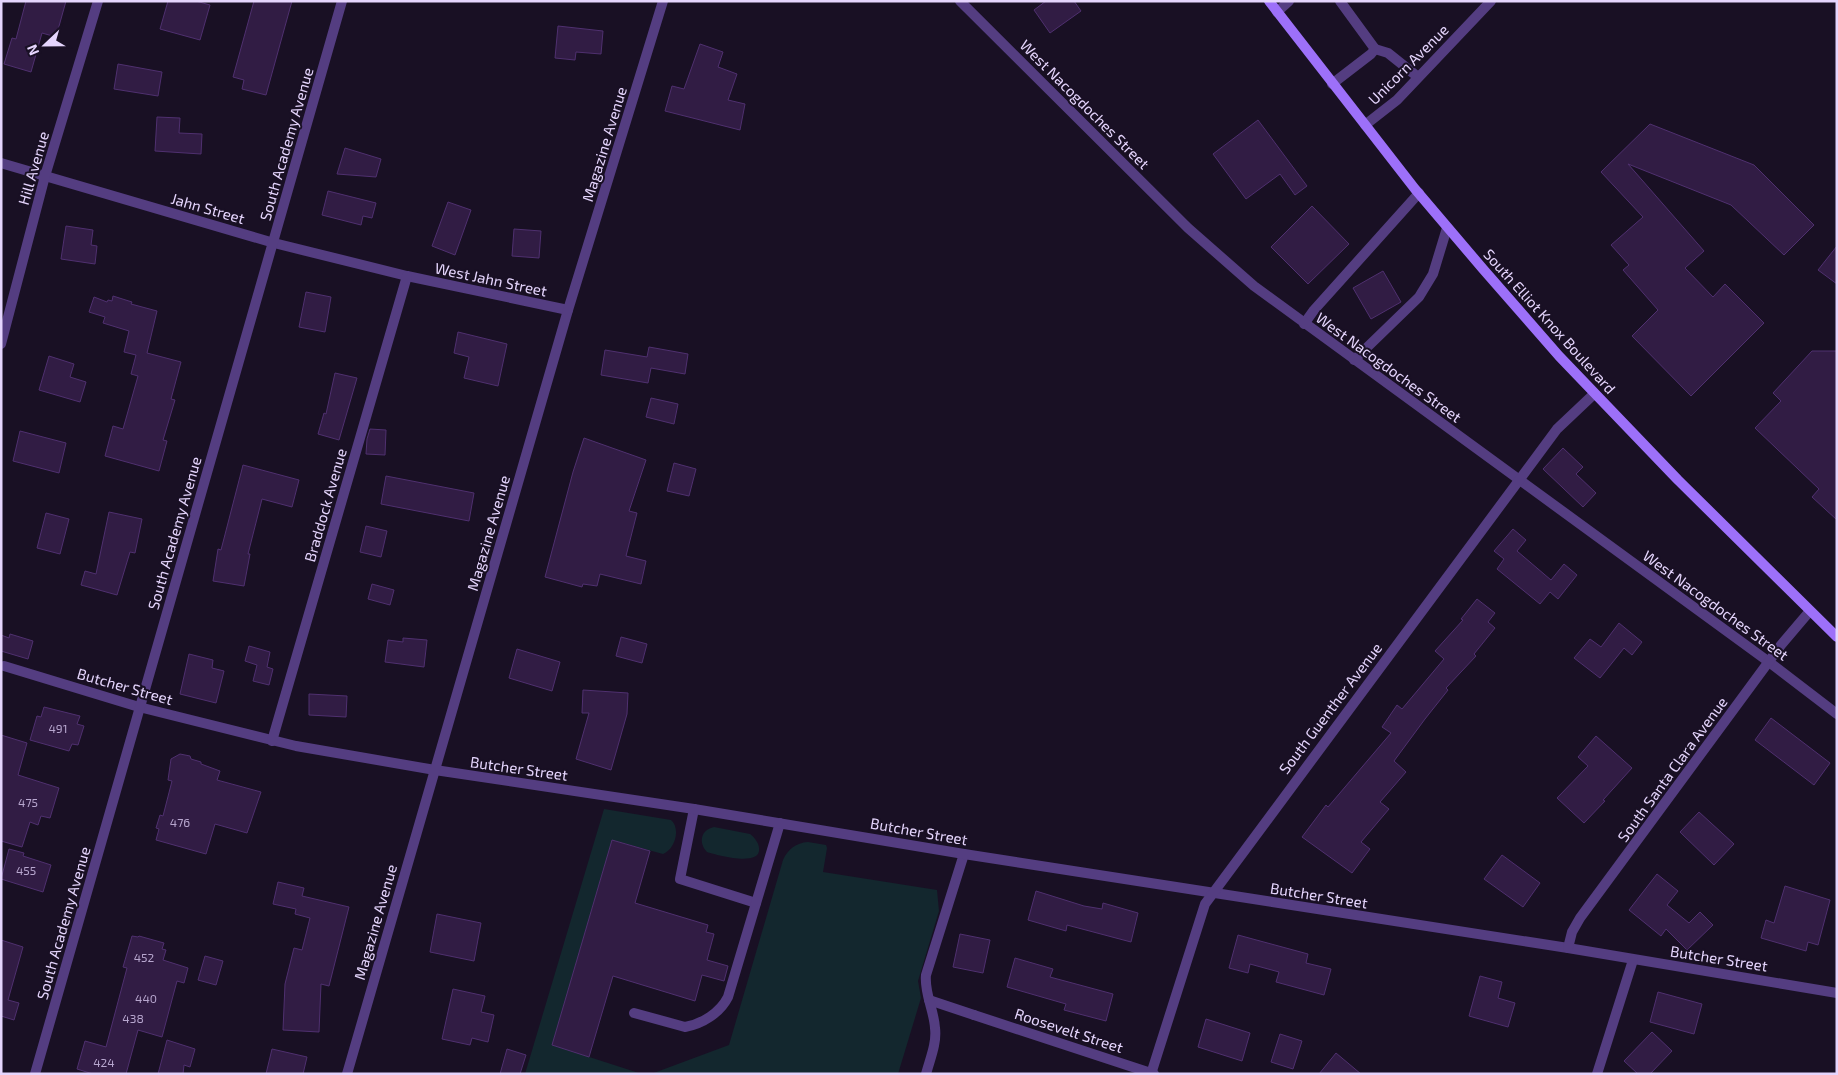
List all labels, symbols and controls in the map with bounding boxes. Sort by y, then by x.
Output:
north arrow [20,20,70,70]
street label: Unicorn Avenue [1364,20,1452,108]
street label: West Nacogdoches Street [1017,36,1154,173]
text: N [23,42,42,58]
street label: South Academy Avenue [256,65,316,223]
street label: Magazine Avenue [578,84,630,204]
street label: Hill Avenue [14,129,52,207]
street label: Jahn Street [169,189,247,227]
street label: South Elliot Knox Boulevard [1480,245,1620,397]
street label: West Jahn Street [433,258,549,300]
street label: West Nacogdoches Street [1313,308,1465,426]
street label: Braddock Avenue [300,446,350,564]
street label: South Academy Avenue [144,454,204,612]
street label: Magazine Avenue [463,473,513,593]
street label: West Nacogdoches Street [1640,546,1792,664]
street label: South Guenther Avenue [1275,639,1385,777]
street label: Butcher Street [75,664,175,708]
street label: South Santa Clara Avenue [1613,693,1731,845]
house number: 491 [48,721,68,735]
street label: Butcher Street [469,752,569,784]
house number: 475 [18,795,38,809]
street label: Butcher Street [869,814,969,848]
house number: 476 [170,815,190,829]
street label: South Academy Avenue [33,844,93,1002]
street label: Magazine Avenue [350,862,400,982]
house number: 455 [16,863,36,877]
street label: Butcher Street [1269,878,1369,912]
street label: Butcher Street [1669,941,1769,975]
house number: 452 [134,950,155,964]
house number: 440 [135,991,157,1005]
street label: Roosevelt Street [1013,1004,1126,1056]
house number: 438 [122,1011,144,1025]
house number: 424 [93,1055,115,1069]

